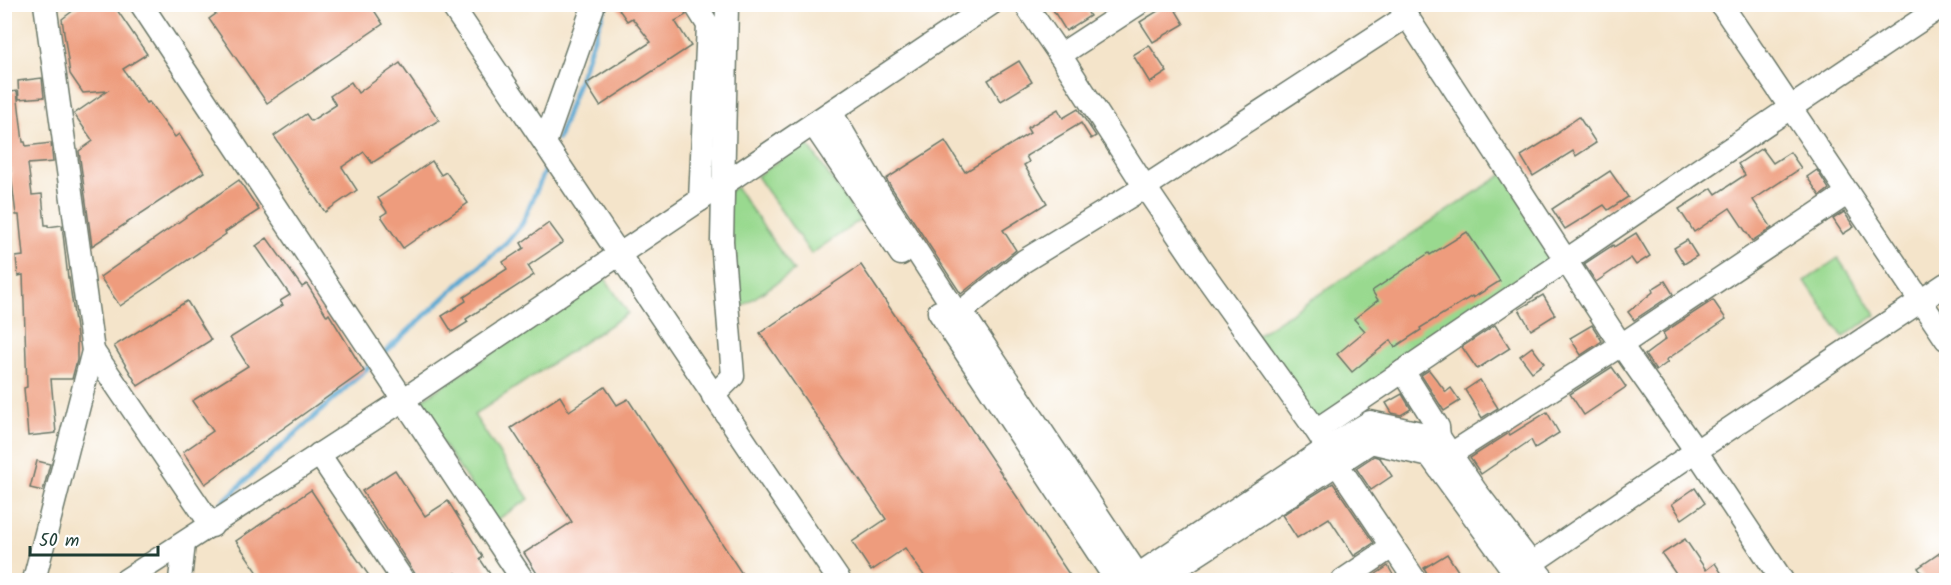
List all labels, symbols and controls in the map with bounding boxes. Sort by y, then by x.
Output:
scale bar [30,519,158,557]
text: 50 m [39,527,79,556]

